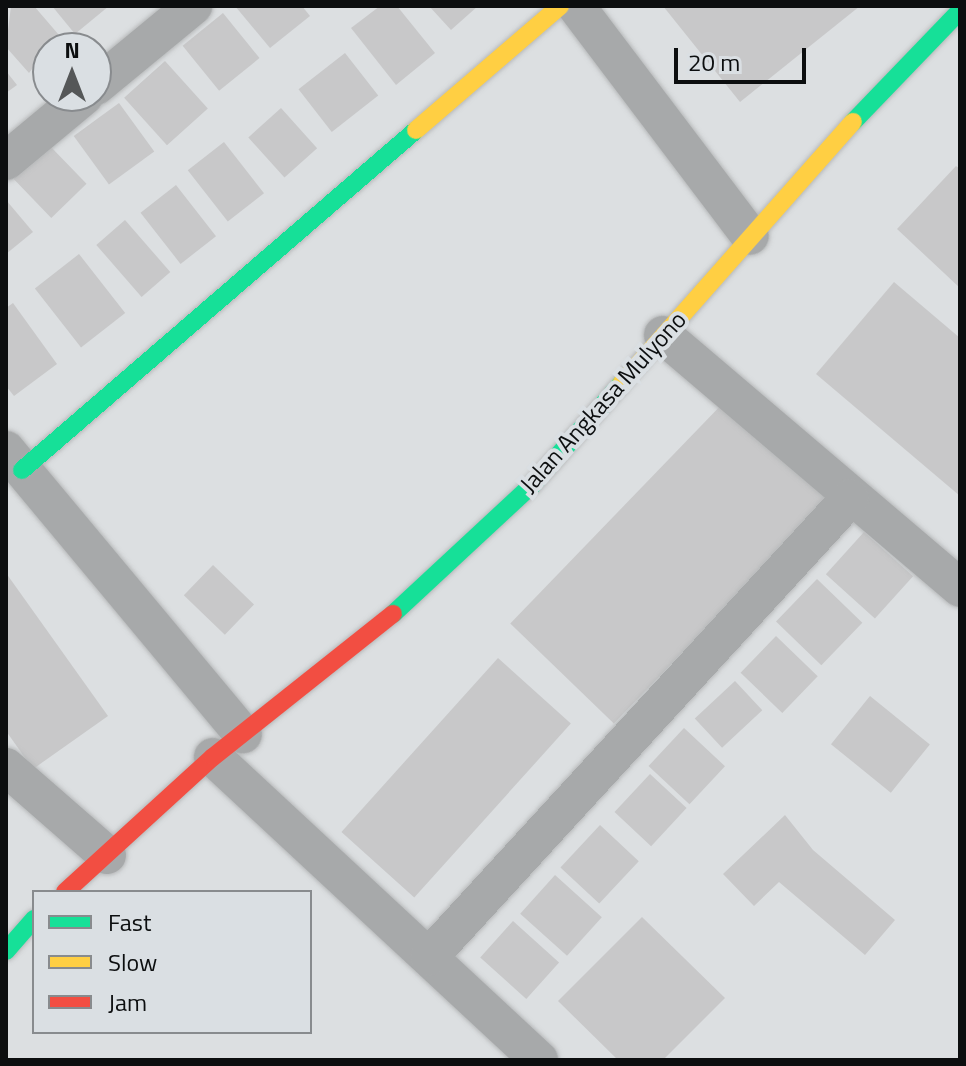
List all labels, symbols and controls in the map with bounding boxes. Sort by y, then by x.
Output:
north arrow [32,32,112,112]
scale bar [678,32,810,82]
text: N [64,33,80,67]
text: 20 m [688,44,740,80]
street label: Jalan Angkasa Mulyono [514,305,692,499]
legend [32,890,312,1034]
text: Fast [108,904,151,940]
text: Slow [108,944,157,980]
text: Jam [108,984,147,1020]

